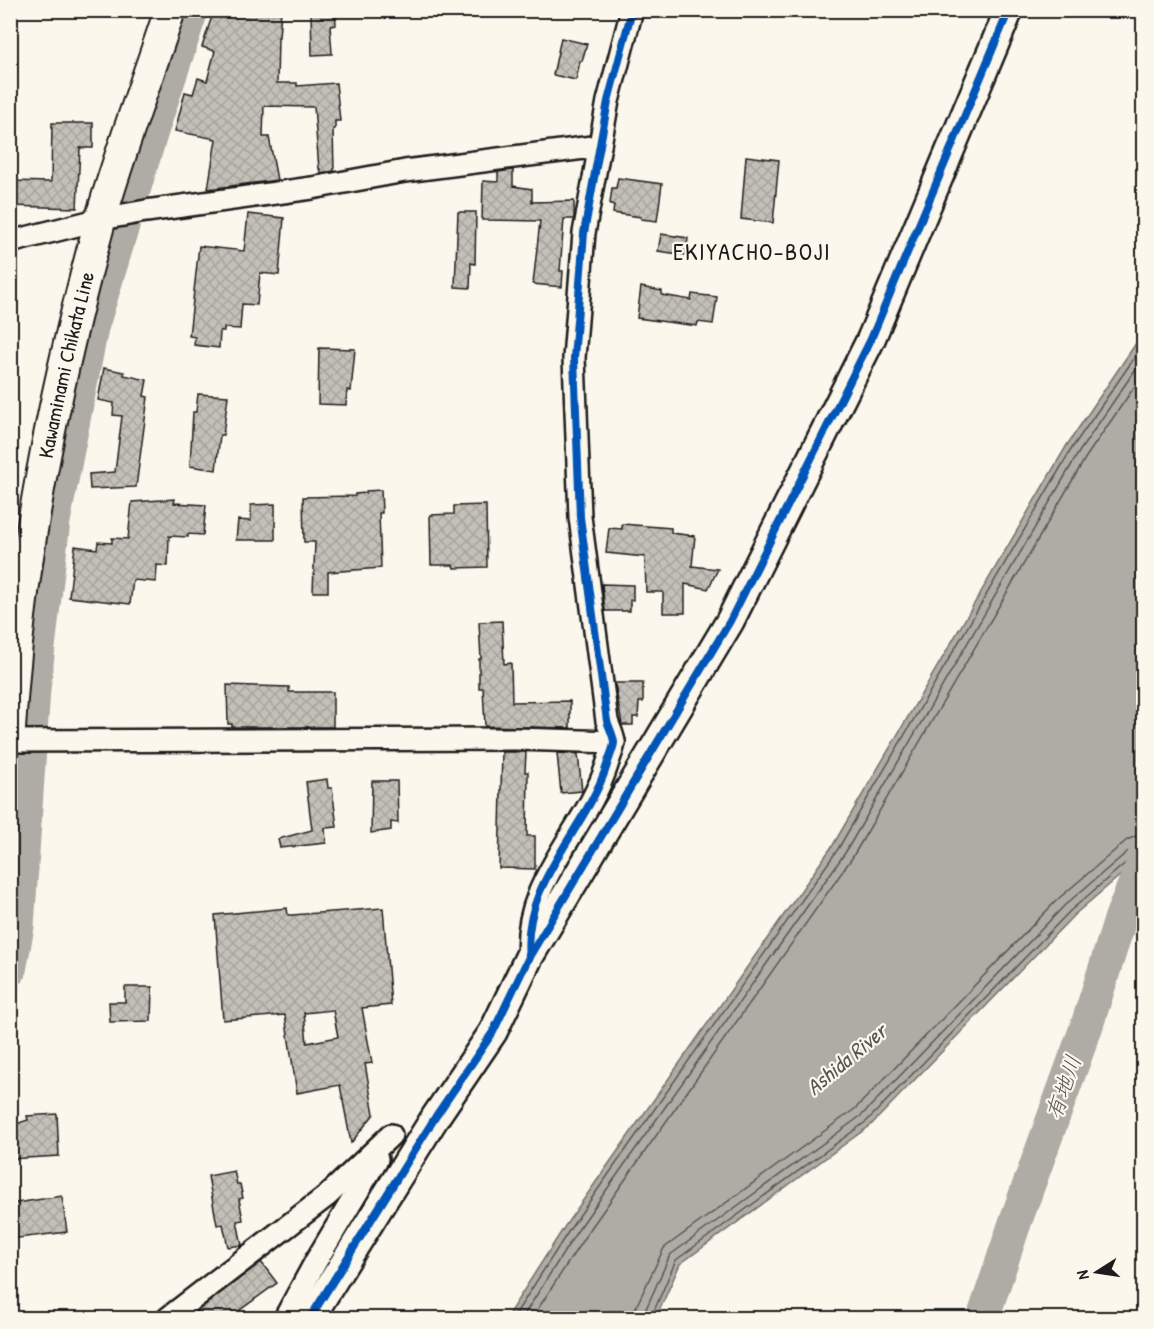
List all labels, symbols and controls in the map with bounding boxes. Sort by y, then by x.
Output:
district label: EKIYACHO-BOJI [673,235,831,267]
street label: Kawaminami Chikata Line [30,268,101,460]
water label: Ashida River [799,1015,895,1102]
water label: 有地川 [1038,1051,1088,1123]
north arrow [1067,1242,1127,1302]
text: N [1071,1268,1094,1282]

